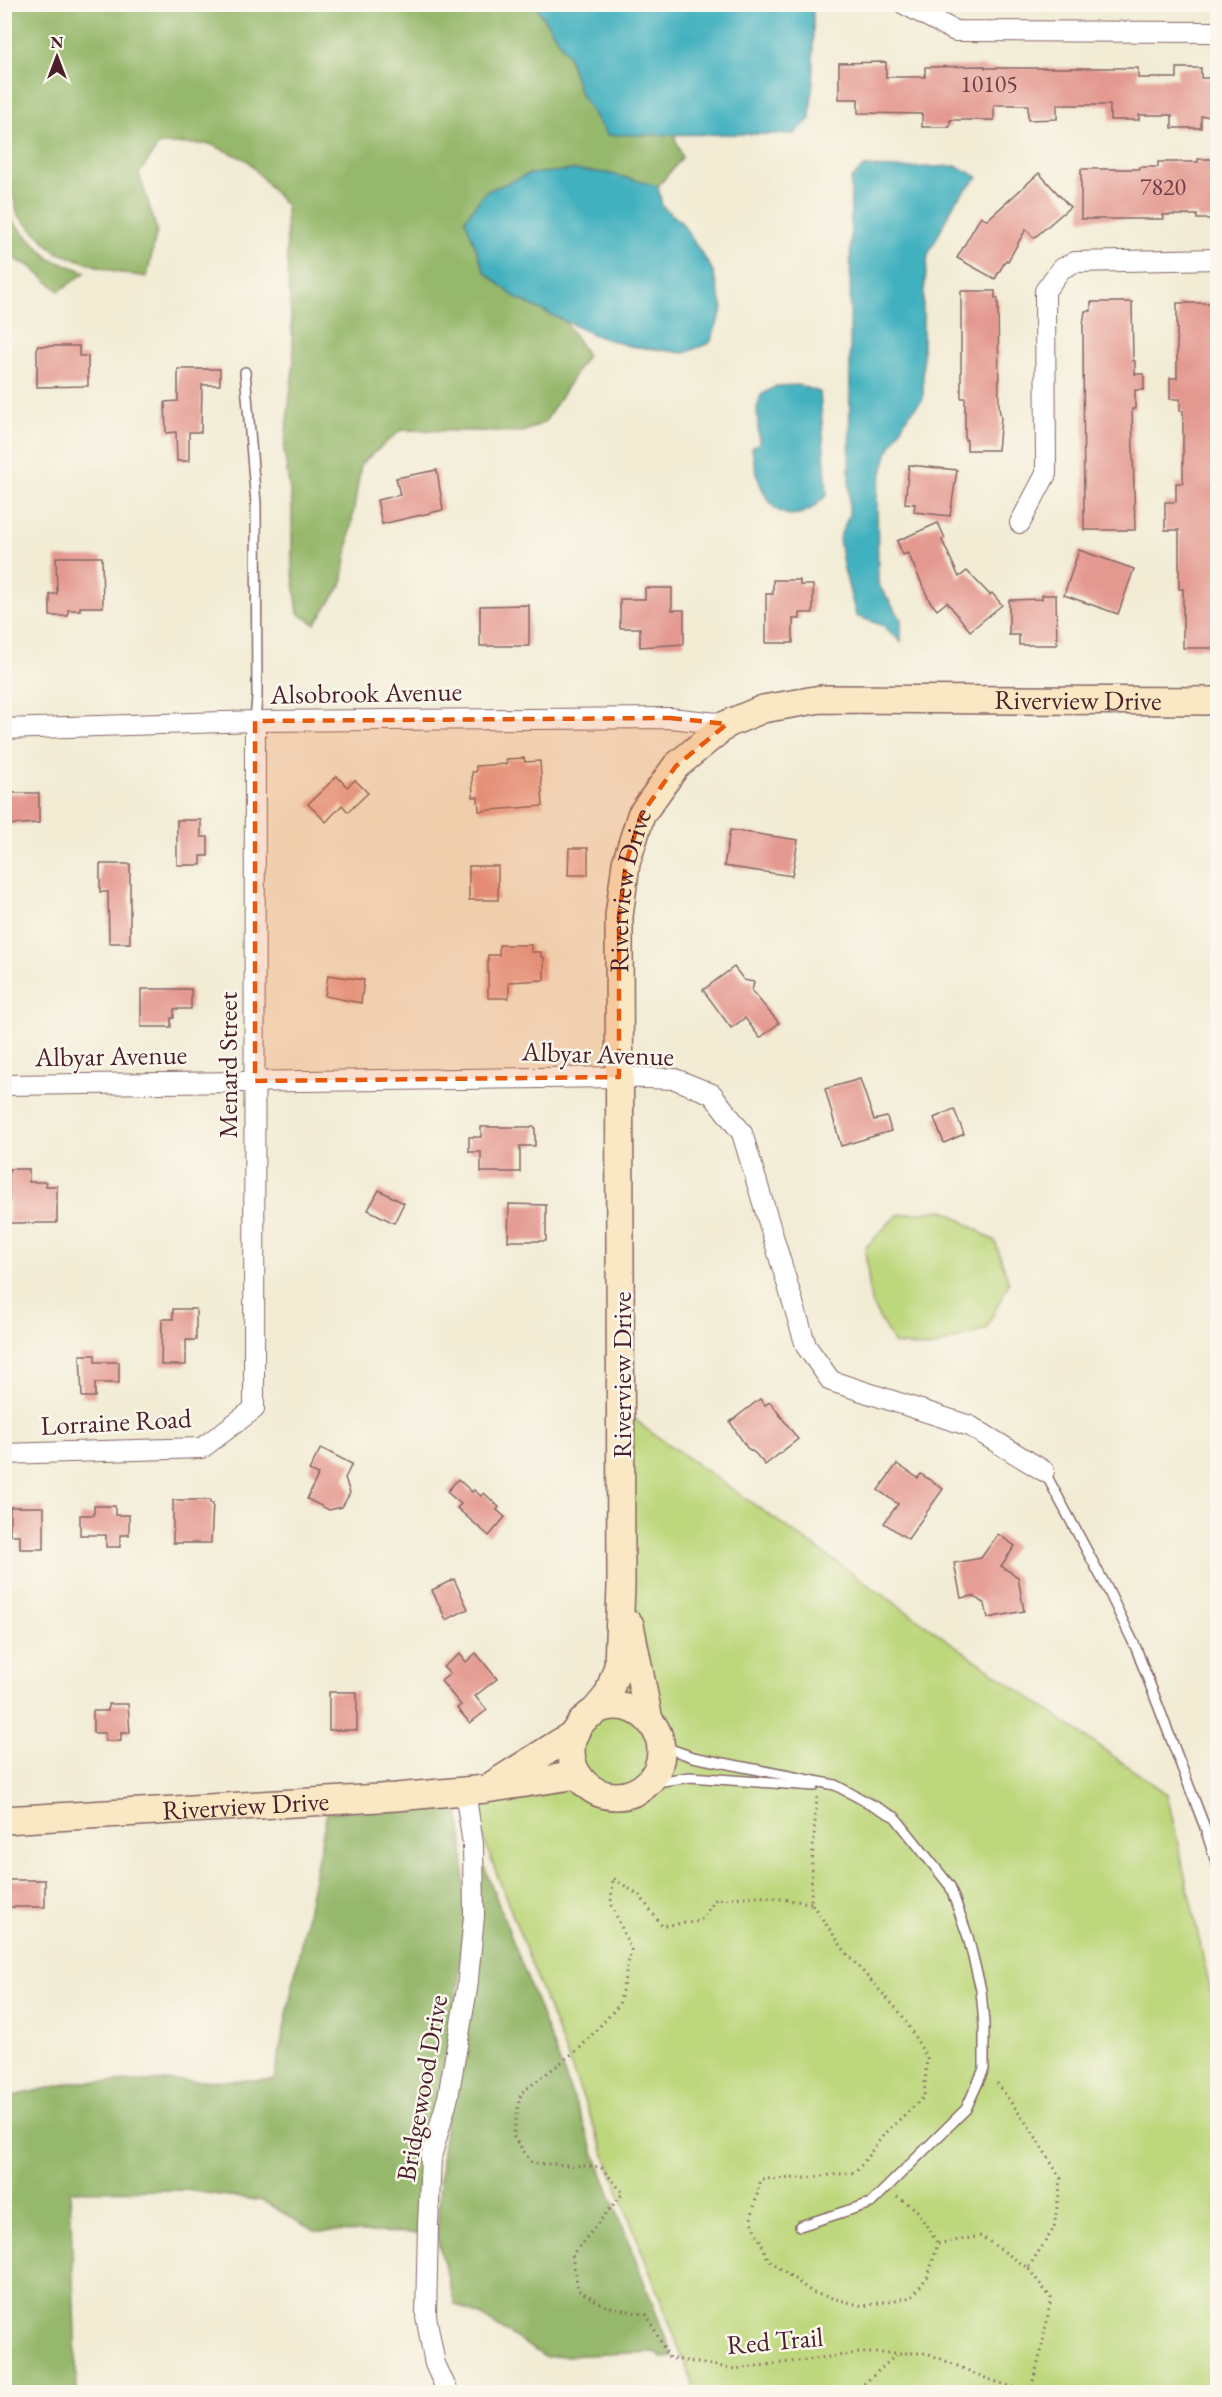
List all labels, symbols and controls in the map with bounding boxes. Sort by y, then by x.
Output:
north arrow [27,27,87,87]
text: N [51,32,64,53]
house number: 10105 [960,68,1018,99]
house number: 7820 [1140,171,1186,202]
street label: Alsobrook Avenue [269,673,462,712]
street label: Riverview Drive [994,682,1162,718]
street label: Riverview Drive [601,799,659,973]
street label: Menard Street [210,991,245,1138]
street label: Albyar Avenue [520,1033,675,1074]
street label: Albyar Avenue [33,1037,188,1074]
street label: Riverview Drive [604,1291,639,1459]
street label: Lorraine Road [40,1400,193,1443]
street label: Riverview Drive [161,1783,330,1828]
street label: Bridgewood Drive [388,1992,455,2184]
street label: Red Trail [725,2319,825,2362]

